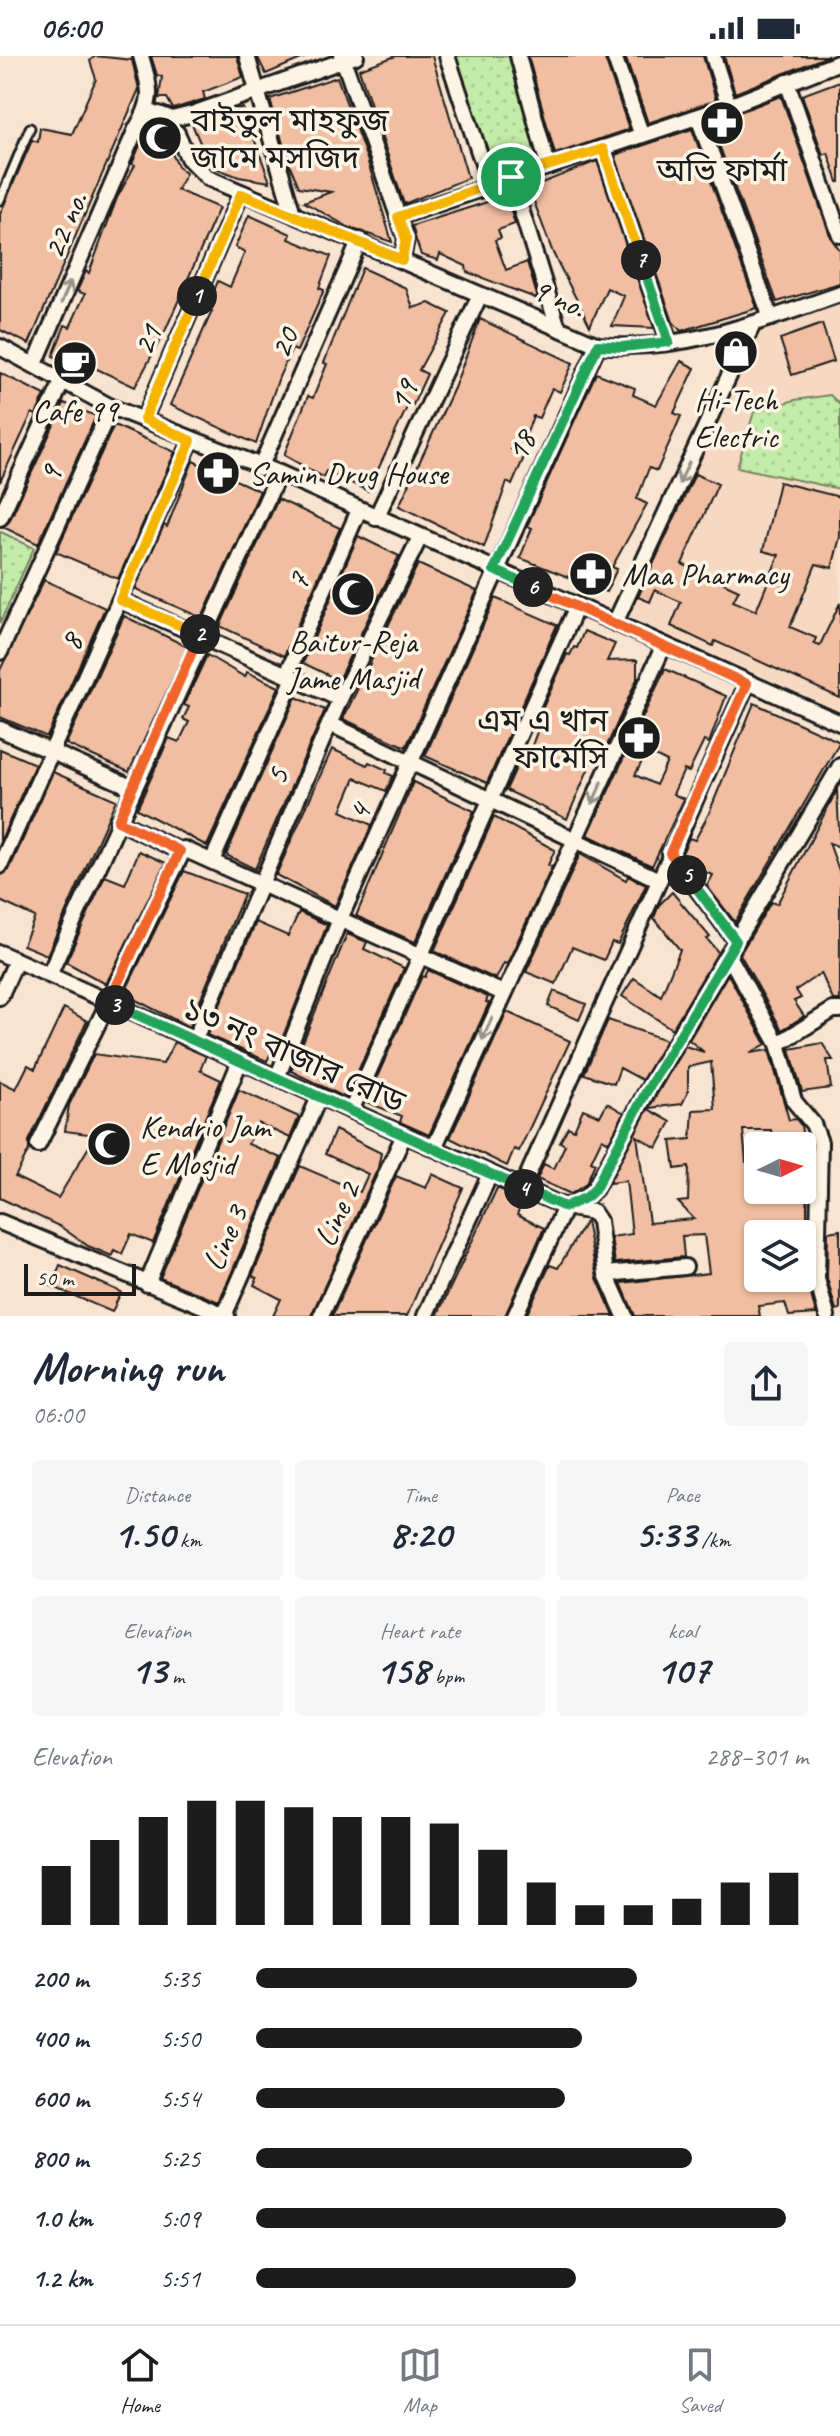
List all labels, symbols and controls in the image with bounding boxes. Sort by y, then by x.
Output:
text: 06:00 [40,9,101,47]
pharmacy icon: অভি ফার্মা [698,99,746,147]
place label: বাইতুল মাহফুজ জামে মসজিদ [190,100,389,178]
mosque icon: বাইতুল মাহফুজ জামে মসজিদ [136,114,184,162]
pin [477,143,545,211]
place label: অভি ফার্মা [656,150,788,191]
icon: arrive [489,155,533,199]
street label: 22 no. [33,185,98,265]
pin: 7 [621,240,661,280]
text: 7 [636,246,646,274]
street label: 9 no. [526,269,593,328]
pin: 1 [177,276,217,316]
one-way arrow [60,281,75,305]
text: 1 [192,282,202,310]
street label: 21 [123,317,172,361]
street label: 20 [259,319,310,364]
shop icon: Hi-Tech Electric [712,328,760,376]
cafe icon: Cafe 99 [51,339,99,387]
street label: 19 [378,371,429,417]
place label: Hi-Tech Electric [694,379,779,457]
place label: Cafe 99 [32,390,120,431]
street label: 18 [496,422,547,468]
pharmacy icon: Samin Drug House [194,449,242,497]
place label: Samin Drug House [249,453,450,494]
street label: 9 [28,457,73,489]
one-way arrow [676,460,691,484]
pharmacy icon: Maa Pharmacy [567,550,615,598]
place label: Maa Pharmacy [622,554,790,595]
street label: 7 [276,565,320,596]
pin: 6 [513,567,553,607]
mosque icon: Baitur-Reja Jame Masjid [329,570,377,618]
text: 6 [528,573,538,601]
pin: 2 [180,614,220,654]
text: 2 [195,620,205,648]
place label: Baitur-Reja Jame Masjid [285,621,423,699]
street label: 8 [49,625,94,657]
place label: এম এ খান ফার্মেসি [477,700,609,778]
pharmacy icon: এম এ খান ফার্মেসি [615,714,663,762]
street label: 5 [255,760,299,791]
one-way arrow [589,780,604,804]
street label: 4 [337,794,382,827]
pin: 5 [667,855,707,895]
text: 5 [682,861,692,889]
pin: 3 [95,985,135,1025]
street label: ১৩ নং বাজার রোড [176,988,413,1123]
text: 3 [110,991,120,1019]
one-way arrow [479,1016,494,1040]
place label: Kendrio Jam E Mosjid [140,1106,273,1184]
mosque icon: Kendrio Jam E Mosjid [85,1120,133,1168]
north arrow [744,1132,816,1204]
map controls [744,1132,816,1292]
pin: 4 [504,1169,544,1209]
street label: Line 2 [304,1173,371,1253]
text: 4 [519,1175,529,1203]
street label: Line 3 [193,1197,258,1277]
button: layers [744,1220,816,1292]
scale bar [24,1260,136,1296]
text: 50 m [36,1264,73,1292]
text: Morning run [32,1340,224,1395]
button: share [724,1342,808,1426]
text: 06:00 [32,1398,84,1431]
text: Distance [125,1481,190,1509]
text: Time [403,1481,437,1509]
text: Pace [666,1481,700,1509]
text: 1.50 [113,1509,175,1559]
text: 8:20 [389,1509,451,1559]
text: 5:33 [635,1509,696,1559]
text: km [175,1526,201,1554]
text: /km [696,1526,730,1554]
text: Elevation [123,1617,191,1645]
text: Heart rate [380,1617,460,1645]
text: kcal [668,1617,697,1645]
text: 13 [131,1645,167,1695]
text: 158 [376,1645,429,1695]
text: 107 [656,1645,710,1695]
text: m [167,1662,184,1690]
text: bpm [429,1662,464,1690]
text: Elevation [32,1740,112,1773]
text: 288–301 m [705,1740,808,1773]
text: 200 m [32,1962,88,1995]
text: 5:35 [160,1962,200,1995]
text: 400 m [32,2022,88,2055]
text: 5:50 [160,2022,200,2055]
text: 600 m [32,2082,89,2115]
text: 5:54 [160,2082,200,2115]
text: 800 m [32,2142,88,2175]
text: 5:25 [160,2142,200,2175]
text: 1.0 km [32,2202,92,2235]
text: 5:09 [160,2202,200,2235]
text: 1.2 km [32,2262,92,2295]
text: 5:51 [160,2262,200,2295]
tab: Home [118,2343,162,2419]
tab: Map [398,2343,442,2419]
tab: Saved [678,2343,722,2419]

